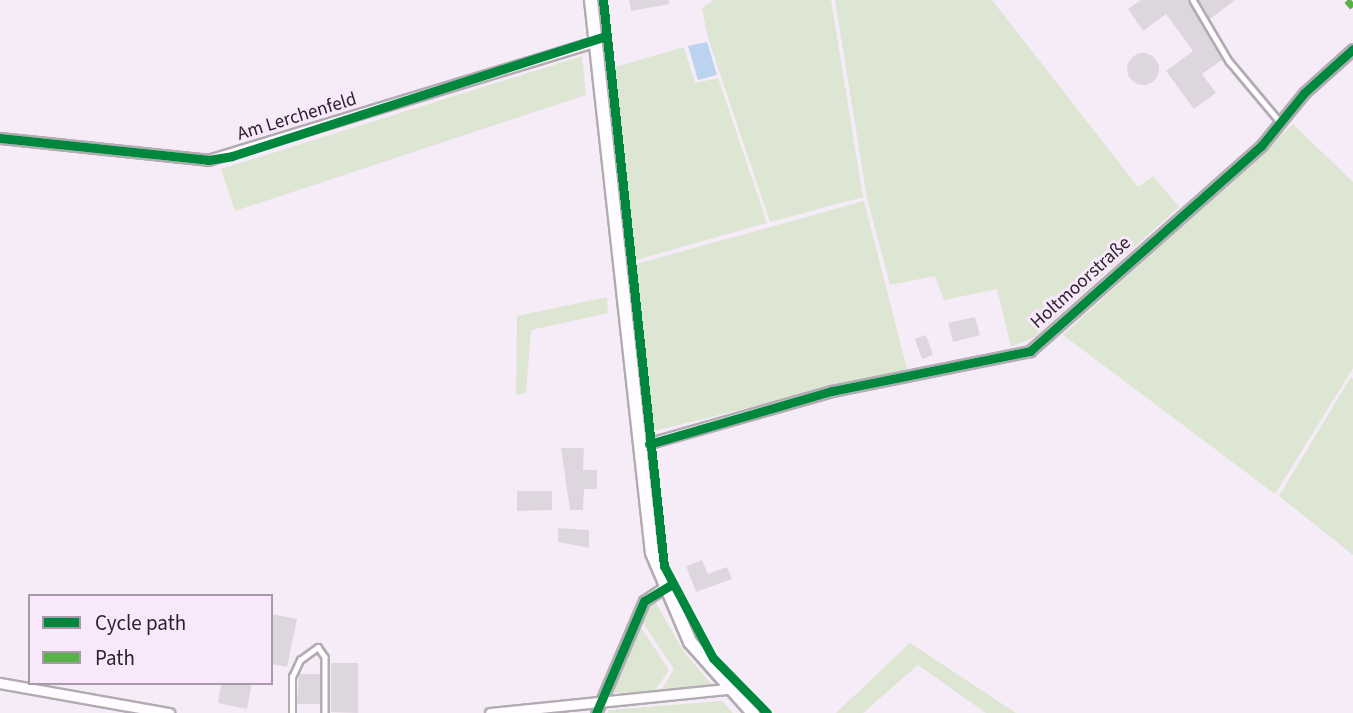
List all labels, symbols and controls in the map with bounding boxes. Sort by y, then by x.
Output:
street label: Am Lerchenfeld [235,88,359,146]
street label: Holtmoorstraße [1026,232,1136,334]
legend [28,594,273,685]
text: Cycle path [95,608,186,638]
text: Path [95,643,135,673]

